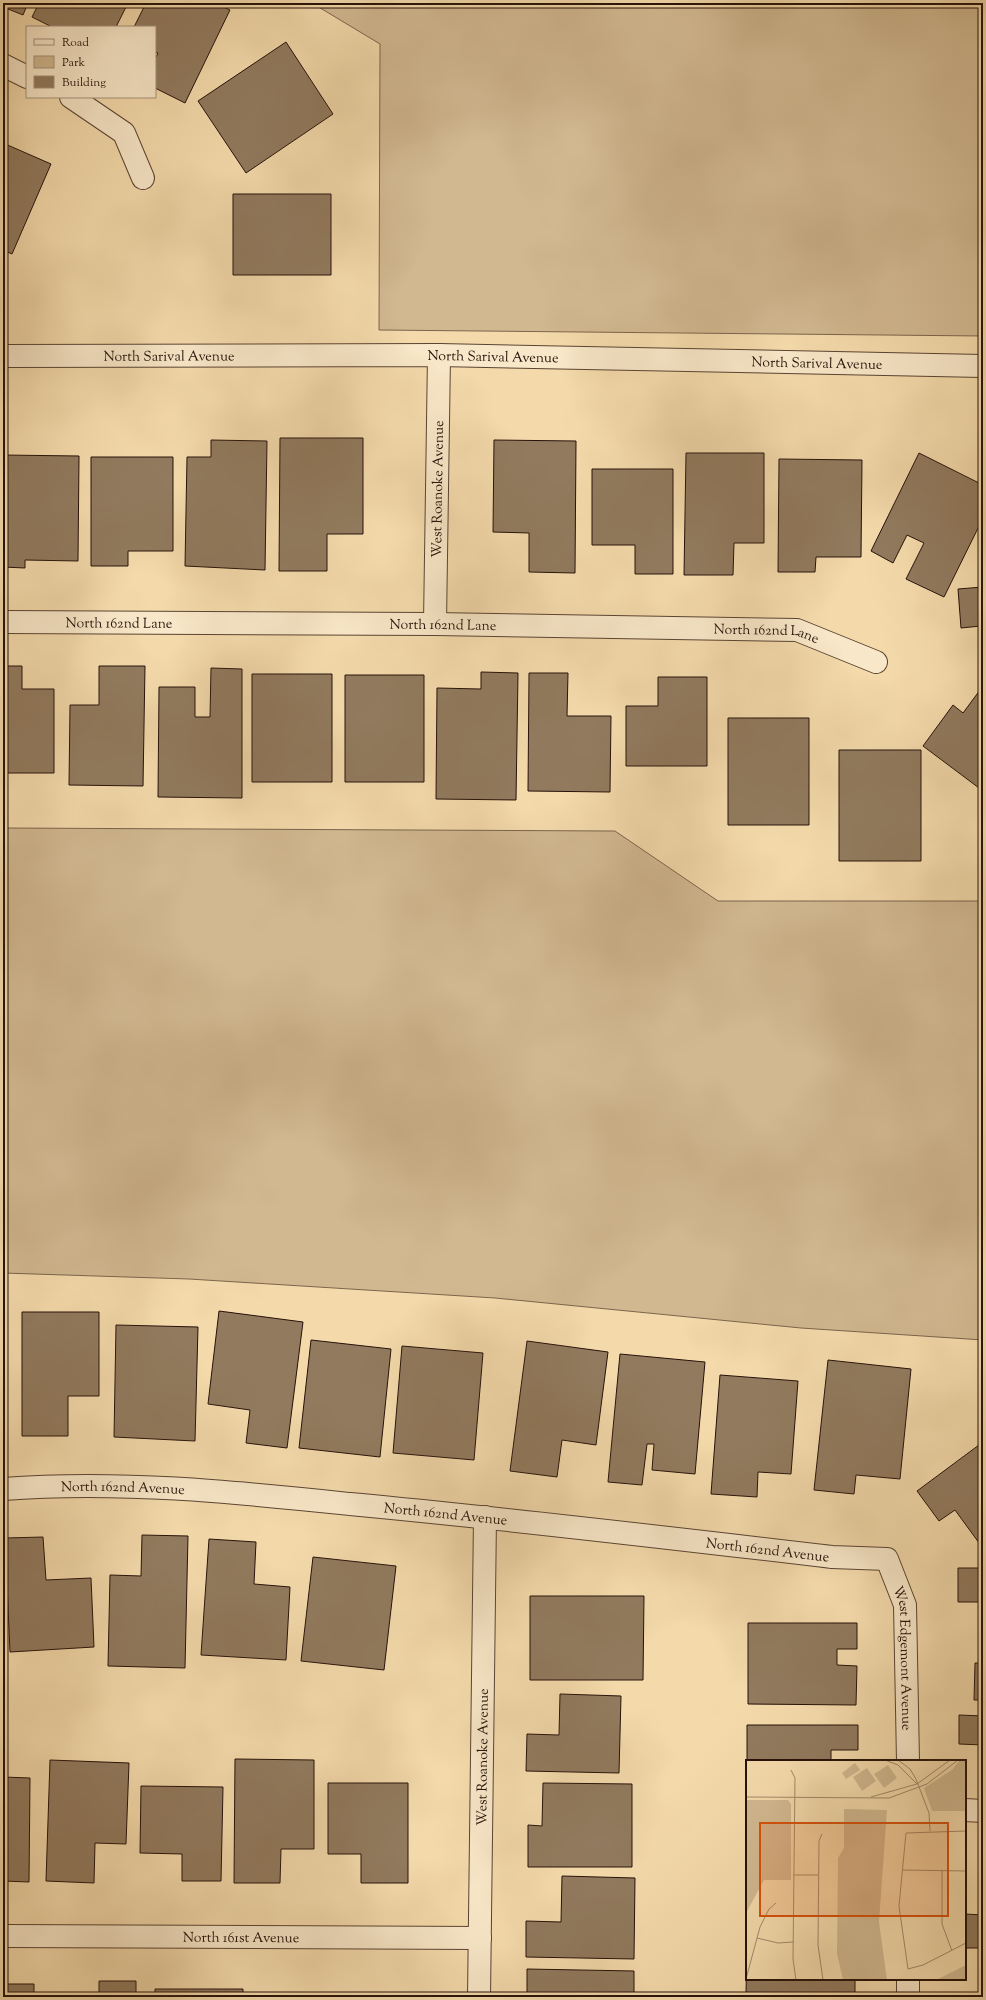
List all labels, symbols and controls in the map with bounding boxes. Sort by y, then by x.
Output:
legend [26,26,156,98]
text: Road [62,34,89,52]
text: Park [62,54,85,72]
text: Building [62,74,106,92]
street label: North Sarival Avenue [103,347,235,368]
street label: North Sarival Avenue [427,347,559,369]
street label: North Sarival Avenue [751,353,883,376]
street label: West Roanoke Avenue [428,420,450,558]
street label: North 162nd Lane [66,614,172,635]
street label: North 162nd Lane [390,616,496,637]
street label: North 162nd Lane [713,621,822,650]
street label: North 162nd Avenue [61,1478,185,1501]
street label: North 162nd Avenue [383,1499,508,1532]
street label: North 162nd Avenue [705,1534,830,1569]
street label: West Edgemont Avenue [887,1584,915,1731]
street label: West Roanoke Avenue [473,1688,495,1826]
inset map [746,1760,966,1980]
street label: North 161st Avenue [183,1929,299,1949]

